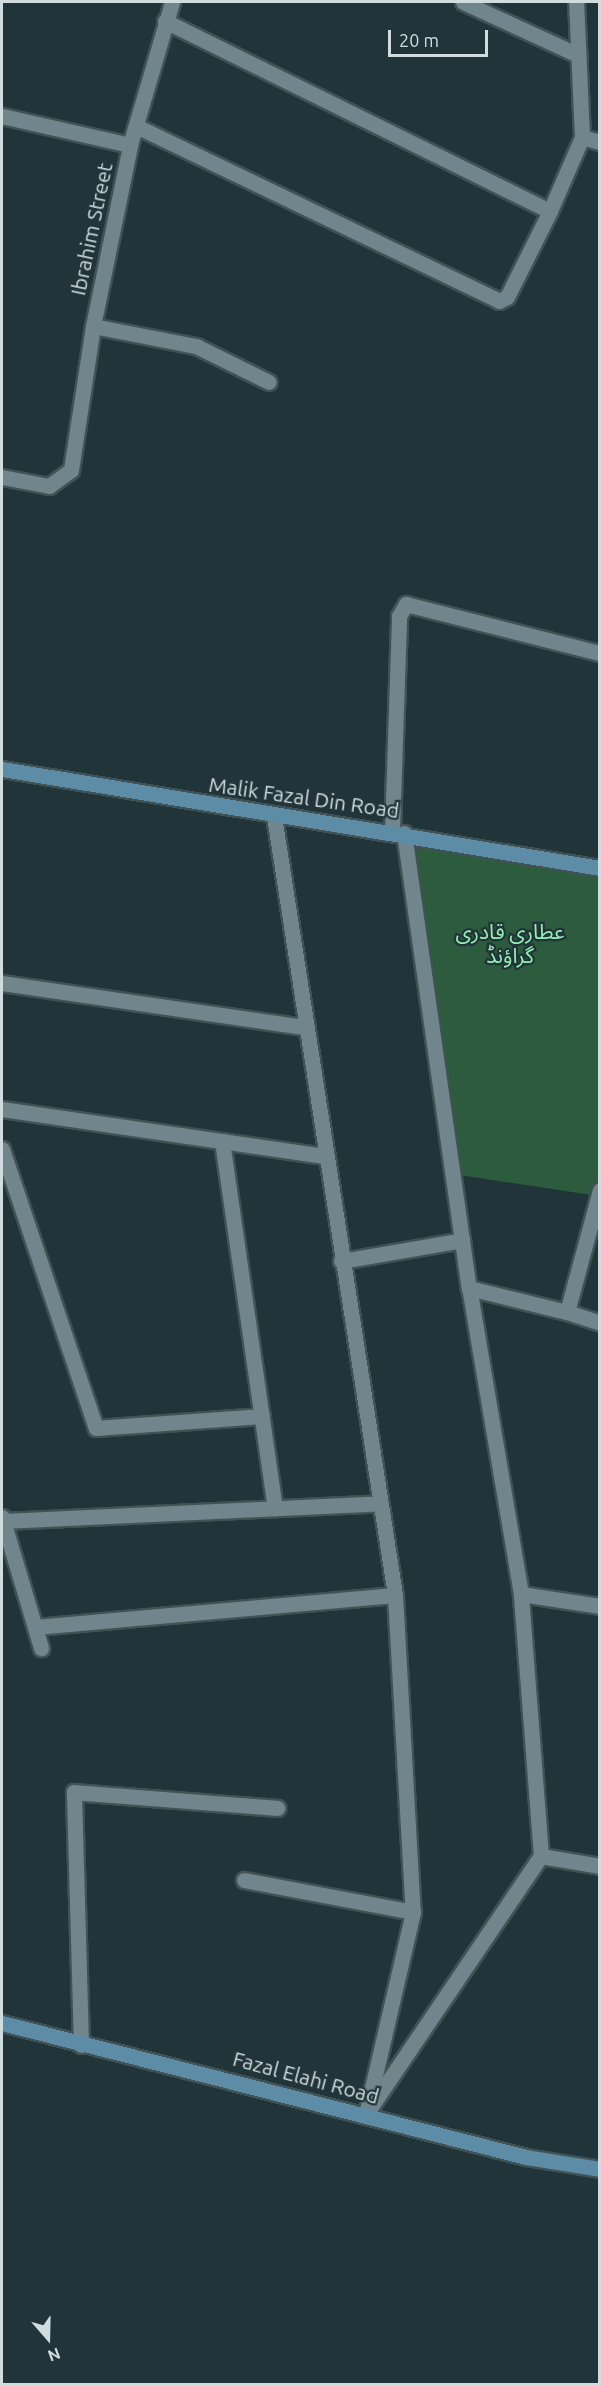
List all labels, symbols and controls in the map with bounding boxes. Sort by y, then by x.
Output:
scale bar [391,18,492,56]
text: 20 m [399,30,439,50]
street label: Ibrahim Street [65,160,117,298]
street label: Malik Fazal Din Road [207,771,401,823]
park label: عطاری قادری گراؤنڈ [455,918,565,968]
street label: Fazal Elahi Road [230,2045,382,2109]
north arrow [18,2308,78,2368]
text: N [45,2344,63,2365]

